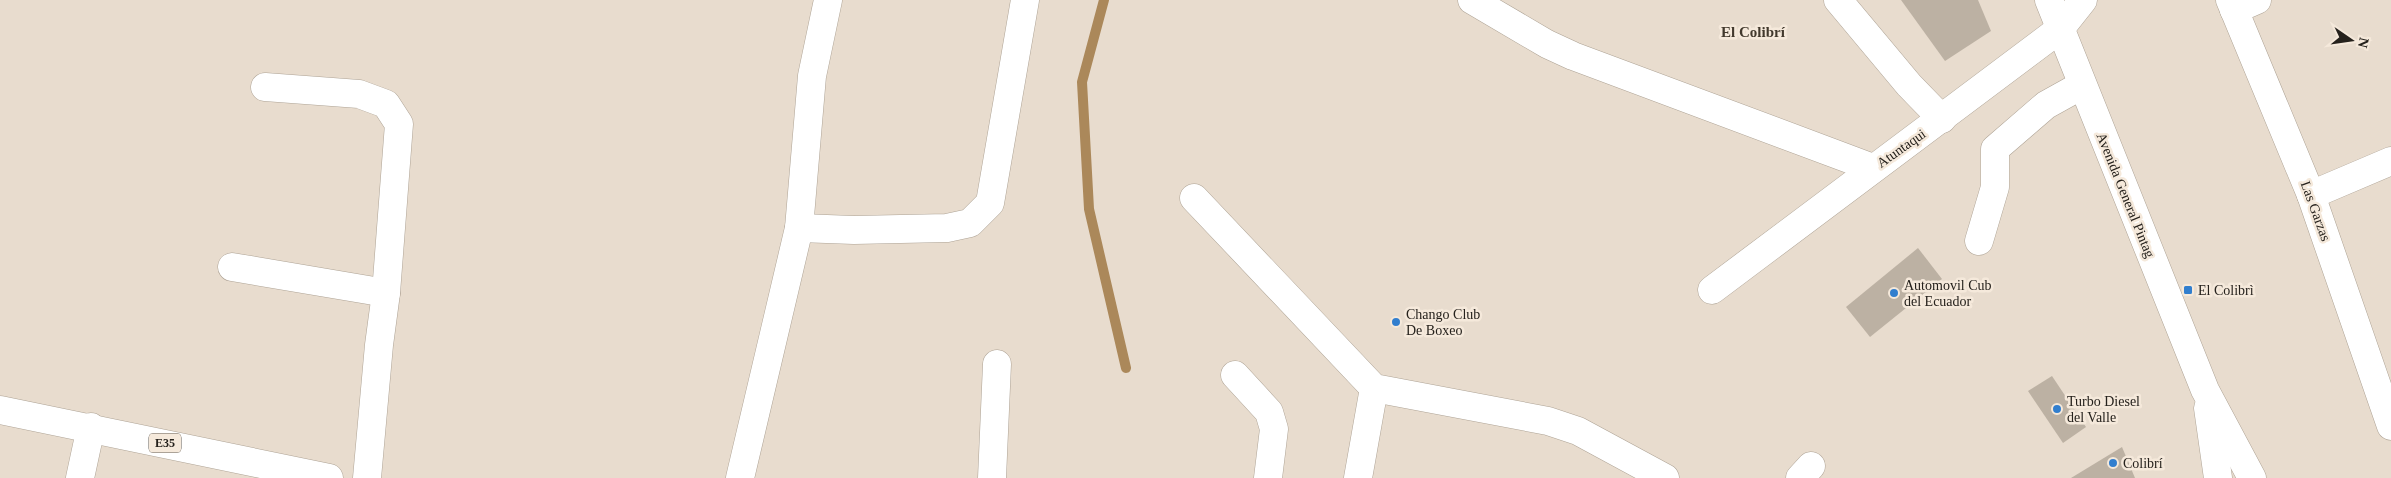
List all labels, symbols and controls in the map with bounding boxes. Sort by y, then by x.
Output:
north arrow [2326,15,2376,65]
district label: El Colibrí [1721,24,1786,40]
text: N [2355,36,2372,49]
street label: Atuntaqui [1874,126,1929,171]
street label: Avenida General Pintag [2094,130,2157,260]
street label: Las Garzas [2298,179,2333,243]
place label: Automovil Cub del Ecuador [1904,278,1992,309]
place label: El Colibrì [2198,283,2254,298]
marker: El Colibrì [2182,284,2194,296]
marker: Automovil Cub del Ecuador [1888,287,1900,299]
place label: Chango Club De Boxeo [1406,307,1480,338]
marker: Chango Club De Boxeo [1390,316,1402,328]
place label: Turbo Diesel del Valle [2067,394,2140,425]
marker: Turbo Diesel del Valle [2051,403,2063,415]
road number: E35 [149,433,181,452]
place label: Colibrí [2123,456,2163,471]
marker: Colibrí [2107,457,2119,469]

